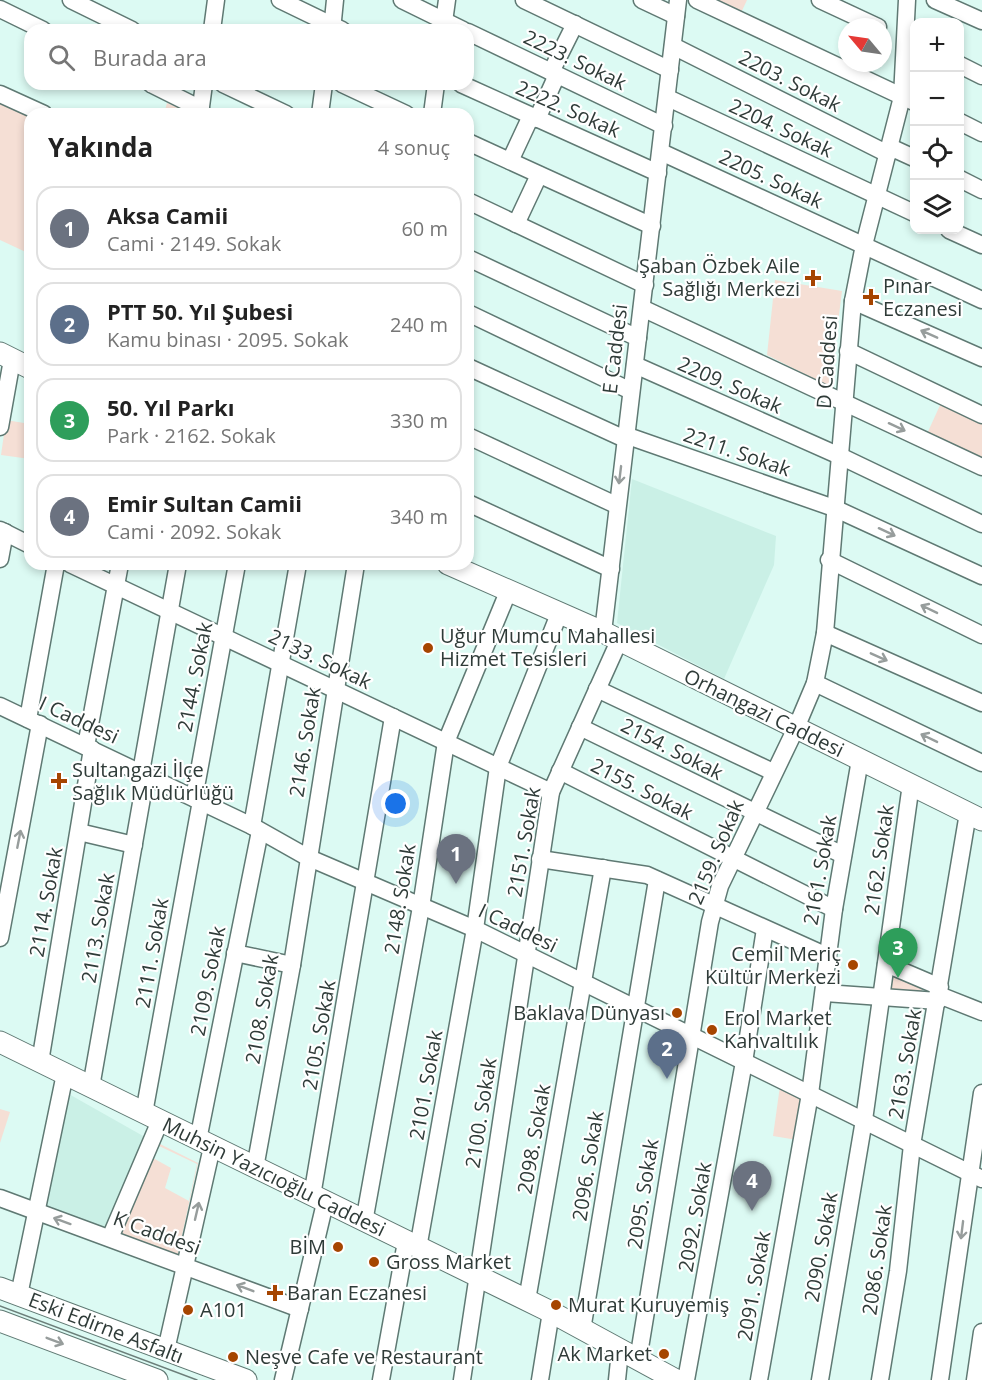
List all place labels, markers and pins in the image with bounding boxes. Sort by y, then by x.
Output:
place label: Şaban Özbek Aile Sağlığı Merkezi [639,252,800,302]
marker: Şaban Özbek Aile Sağlığı Merkezi [804,269,822,287]
place label: Pınar Eczanesi [883,272,962,322]
marker: Pınar Eczanesi [864,290,878,304]
place label: Uğur Mumcu Mahallesi Hizmet Tesisleri [440,622,655,672]
marker: Uğur Mumcu Mahallesi Hizmet Tesisleri [421,641,435,655]
place label: Sultangazi İlçe Sağlık Müdürlüğü [72,756,234,806]
marker: Sultangazi İlçe Sağlık Müdürlüğü [50,772,68,790]
pin: 1 [436,834,476,884]
pin: 3 [878,928,918,978]
place label: Cemil Meriç Kültür Merkezi [705,940,841,990]
marker: Cemil Meriç Kültür Merkezi [846,958,860,972]
place label: Baklava Dünyası [513,999,665,1026]
place label: Erol Market Kahvaltılık [724,1004,832,1054]
marker: Baklava Dünyası [670,1006,684,1020]
marker: Erol Market Kahvaltılık [705,1023,719,1037]
pin: 2 [648,1030,686,1079]
pin: 4 [732,1162,771,1211]
place label: BİM [290,1233,326,1260]
marker: BİM [331,1240,345,1254]
place label: Gross Market [386,1248,511,1275]
marker: Gross Market [367,1255,381,1269]
place label: Baran Eczanesi [287,1279,427,1306]
marker: Baran Eczanesi [268,1286,282,1300]
place label: Murat Kuruyemiş [568,1291,729,1318]
place label: A101 [200,1296,247,1323]
marker: Murat Kuruyemiş [549,1298,563,1312]
marker: A101 [181,1303,195,1317]
place label: Ak Market [558,1340,652,1367]
place label: Neşve Cafe ve Restaurant [245,1343,483,1370]
marker: Ak Market [657,1347,671,1361]
marker: Neşve Cafe ve Restaurant [226,1350,240,1364]

